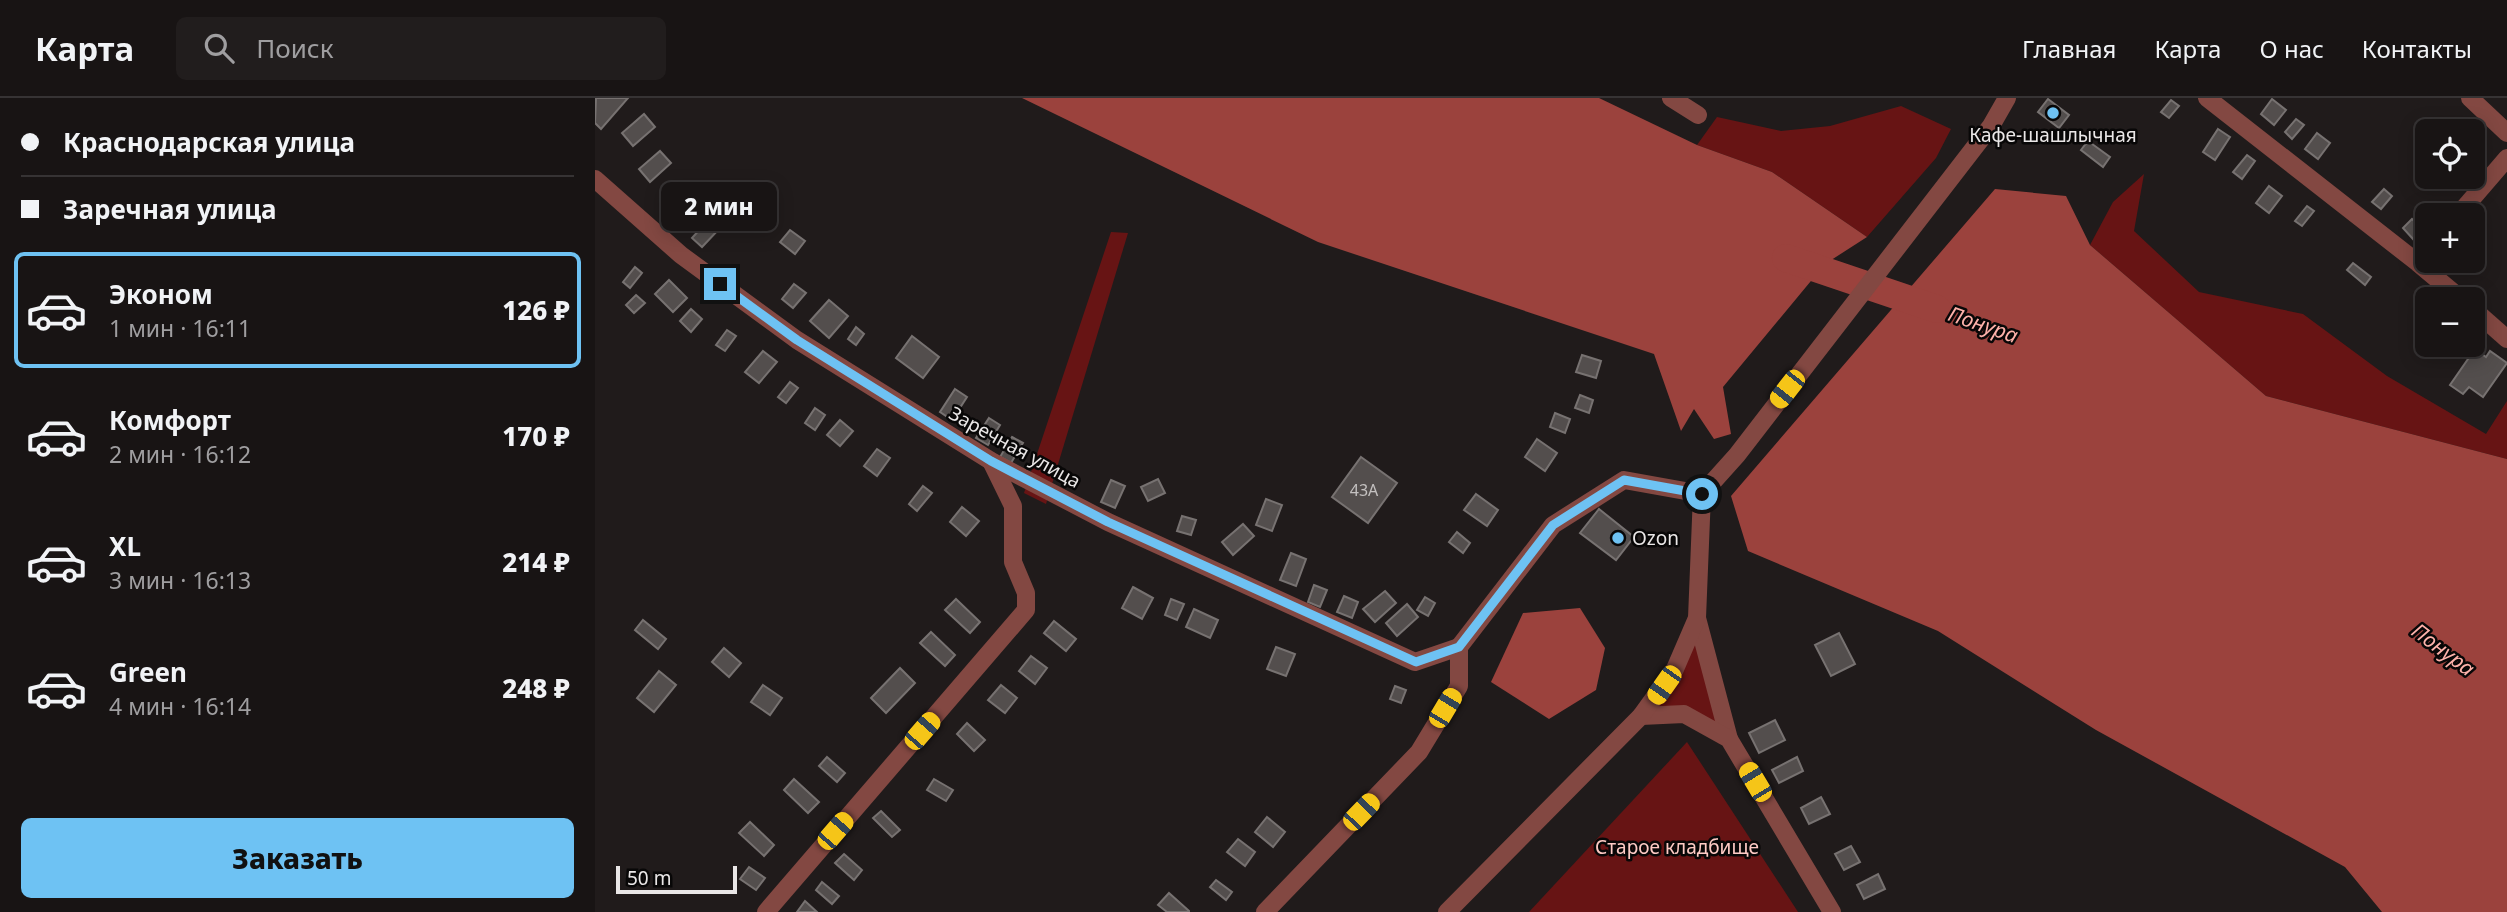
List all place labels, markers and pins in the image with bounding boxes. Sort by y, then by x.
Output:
marker: Кафе-шашлычная [2045,105,2061,121]
place label: Кафе-шашлычная [1969,122,2137,148]
place label: Ozon [1632,525,1679,551]
marker: Ozon [1610,530,1626,546]

